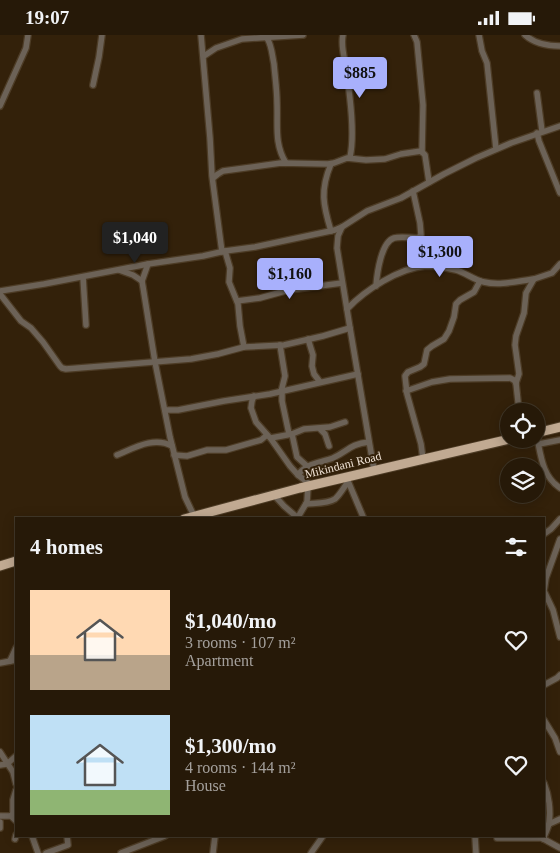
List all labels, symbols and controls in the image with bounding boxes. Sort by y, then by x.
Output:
text: 19:07 [25,7,69,28]
pin: $885 [330,57,390,99]
text: $885 [344,64,376,81]
pin: $1,040 [94,221,176,264]
text: $1,040 [113,229,157,246]
pin: $1,300 [399,235,481,278]
text: $1,300 [418,243,462,260]
pin: $1,160 [249,257,331,300]
text: $1,160 [268,265,312,282]
map controls [500,403,545,503]
button: locate [500,403,545,448]
street label: Mikindani Road [303,449,383,481]
button: layers [500,458,545,503]
icon: filters [502,533,530,561]
text: 4 homes [30,535,103,559]
text: $1,040/mo [185,609,277,633]
icon: home [70,610,130,670]
icon: heart [502,626,530,654]
text: 3 rooms · 107 m² [185,634,296,651]
text: Apartment [185,652,253,669]
text: $1,300/mo [185,734,277,758]
icon: home [70,735,130,795]
icon: heart [502,751,530,779]
text: 4 rooms · 144 m² [185,759,296,776]
text: House [185,777,226,794]

